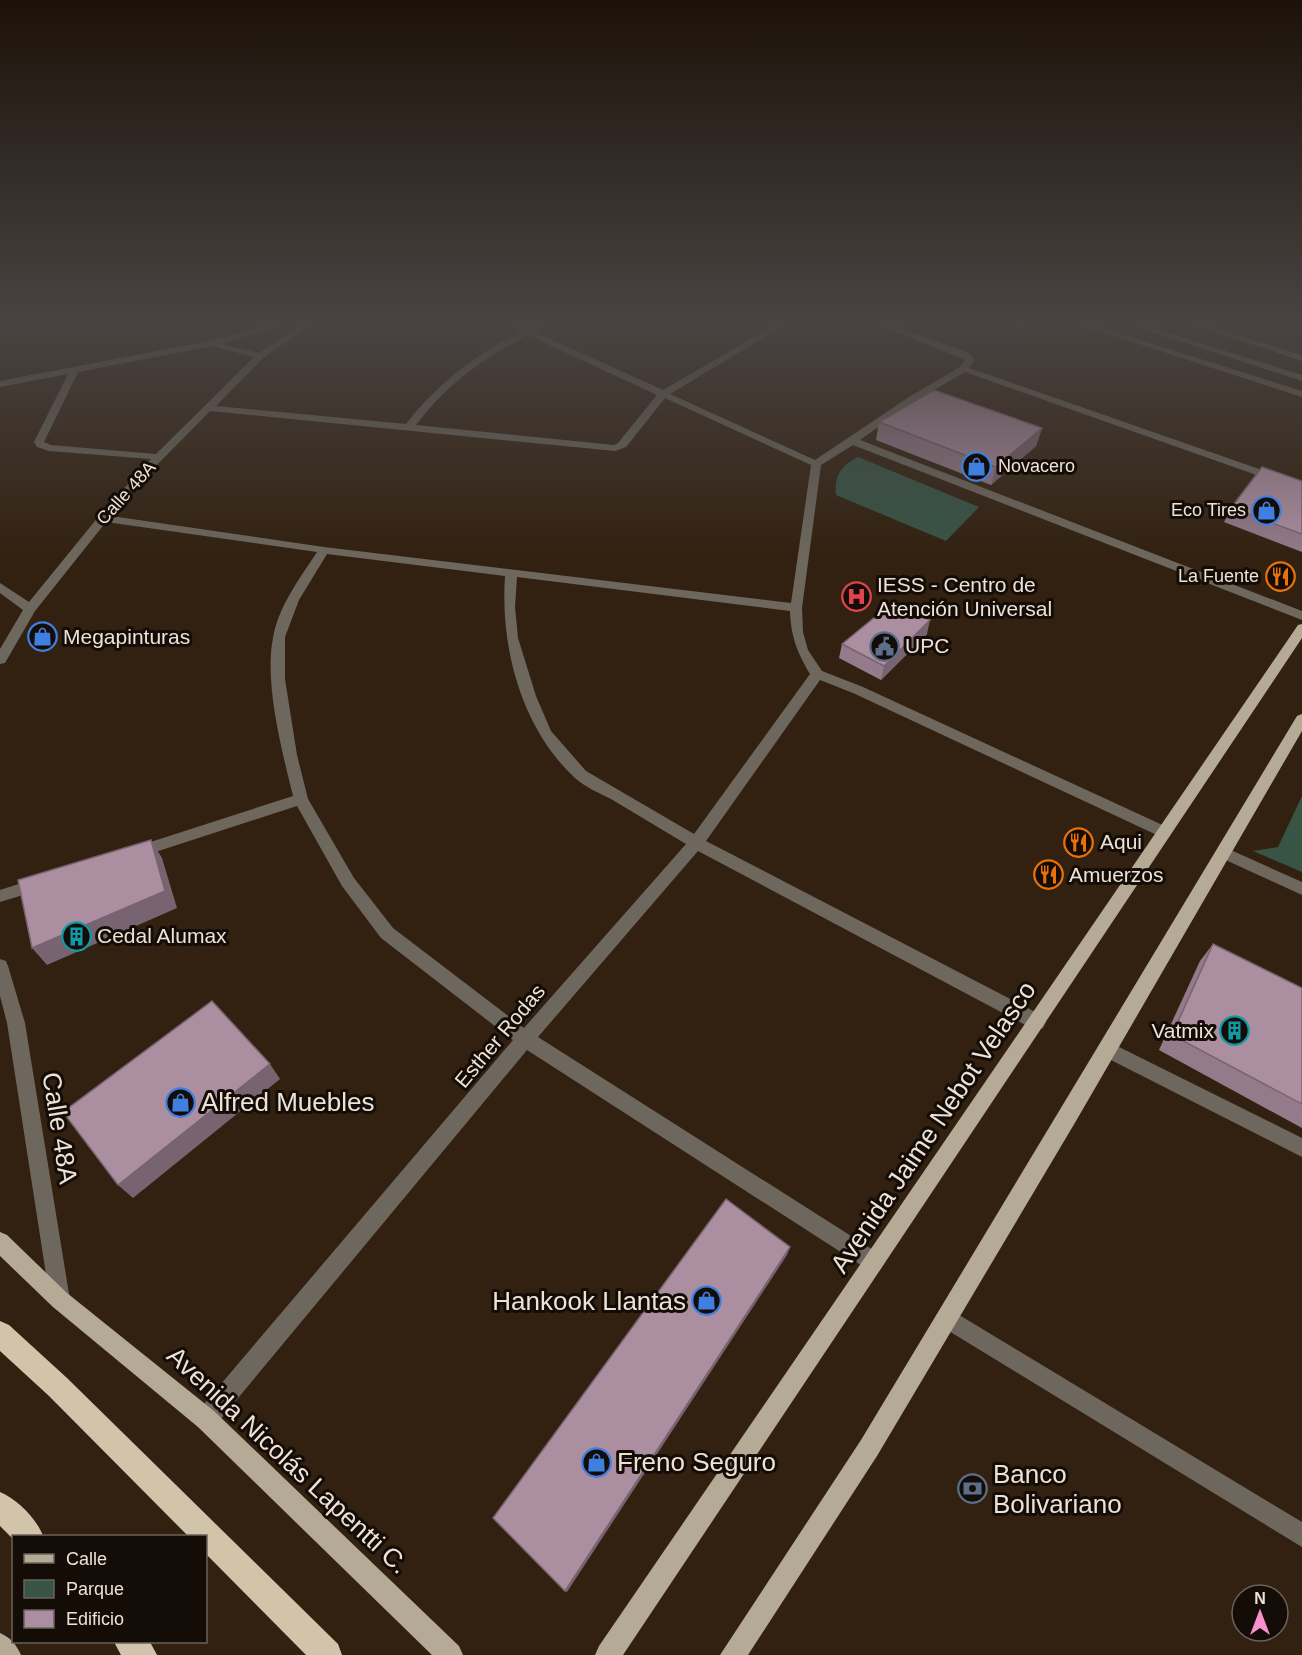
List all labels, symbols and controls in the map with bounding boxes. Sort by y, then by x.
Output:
shop icon: Novacero [961,450,993,482]
place label: Novacero [998,456,1075,476]
street label: Calle 48A [92,457,160,529]
shop icon: Eco Tires [1251,494,1283,526]
place label: Eco Tires [1171,500,1246,520]
restaurant icon: La Fuente [1264,560,1296,592]
place label: La Fuente [1178,566,1259,586]
place label: IESS - Centro de Atención Universal [877,573,1052,620]
hospital icon: IESS - Centro de Atención Universal [840,581,872,613]
shop icon: Megapinturas [26,621,58,653]
place label: Megapinturas [63,625,190,648]
public building icon: UPC [868,630,900,662]
place label: UPC [905,634,949,657]
restaurant icon: Aqui [1063,826,1095,858]
place label: Aqui [1100,830,1142,853]
restaurant icon: Amuerzos [1032,859,1064,891]
place label: Amuerzos [1069,863,1164,886]
building icon: Cedal Alumax [60,920,92,952]
place label: Cedal Alumax [97,924,227,947]
street label: Avenida Jaime Nebot Velasco [824,976,1042,1278]
street label: Esther Rodas [450,980,549,1092]
building icon: Vatmix [1219,1015,1251,1047]
place label: Vatmix [1151,1019,1214,1042]
street label: Calle 48A [36,1070,84,1187]
shop icon: Alfred Muebles [164,1086,196,1118]
place label: Alfred Muebles [201,1087,374,1117]
shop icon: Hankook Llantas [691,1285,723,1317]
place label: Hankook Llantas [492,1286,686,1316]
street label: Avenida Nicolás Lapentti C. [161,1340,415,1580]
shop icon: Freno Seguro [580,1446,612,1478]
place label: Freno Seguro [617,1447,776,1477]
place label: Banco Bolivariano [993,1459,1122,1519]
bank icon: Banco Bolivariano [956,1473,988,1505]
legend [12,1535,207,1643]
text: Calle [66,1549,107,1569]
text: Parque [66,1579,124,1599]
north arrow [1230,1583,1290,1643]
text: N [1254,1590,1266,1607]
text: Edificio [66,1609,124,1629]

